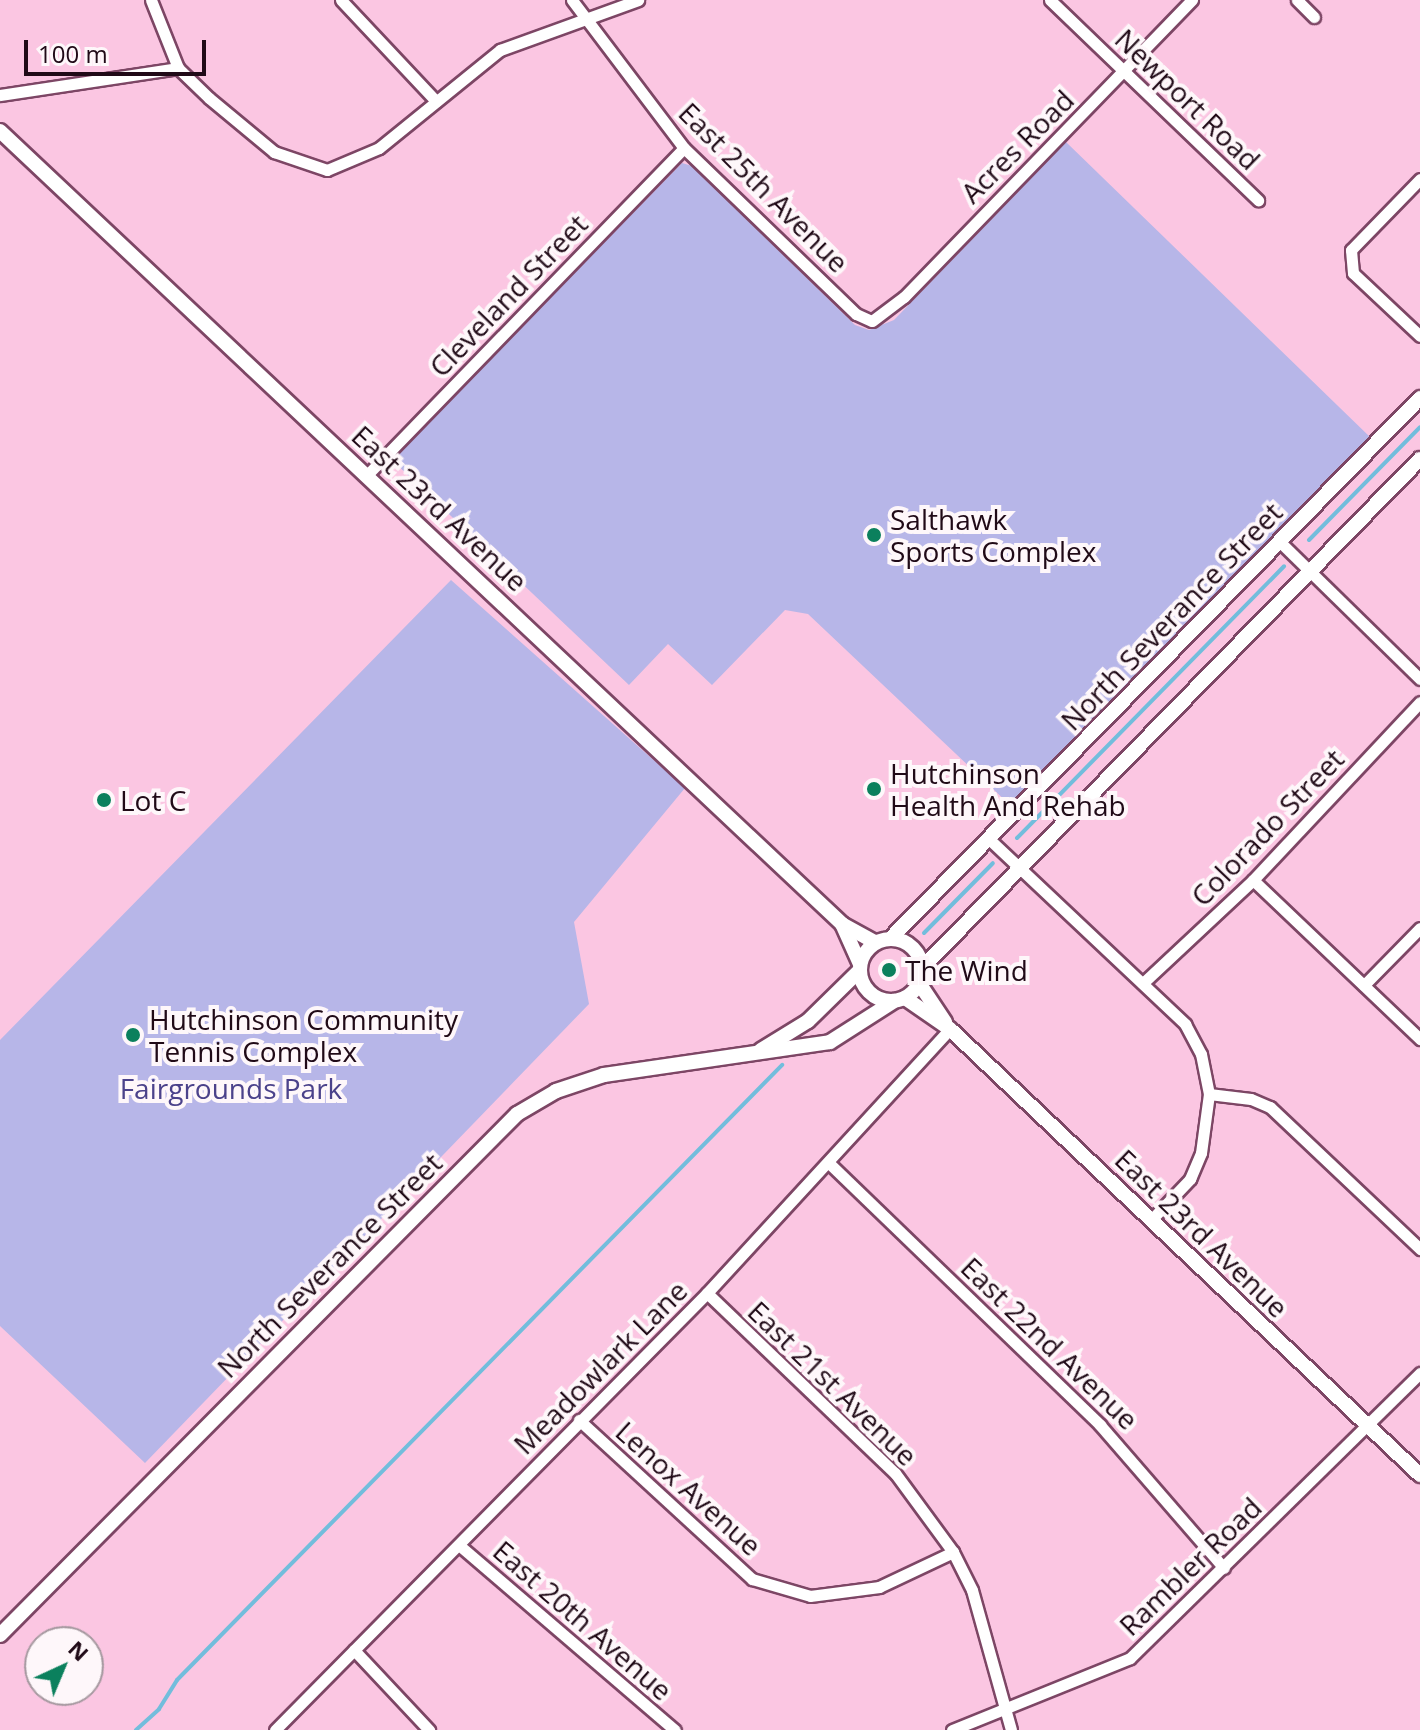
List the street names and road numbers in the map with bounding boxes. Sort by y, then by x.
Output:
street label: Newport Road [1109,22,1267,176]
street label: Acres Road [954,83,1080,209]
street label: East 25th Avenue [672,95,856,279]
street label: Cleveland Street [422,207,594,383]
street label: East 23rd Avenue [346,418,534,598]
street label: North Severance Street [1054,495,1288,737]
street label: Colorado Street [1184,742,1350,912]
street label: East 23rd Avenue [1109,1142,1295,1324]
street label: North Severance Street [210,1146,448,1384]
street label: East 22nd Avenue [955,1250,1145,1436]
street label: Meadowlark Lane [506,1273,694,1461]
street label: East 21st Avenue [742,1294,924,1472]
street label: Lenox Avenue [609,1414,769,1562]
street label: Rambler Road [1112,1490,1268,1642]
street label: East 20th Avenue [487,1533,679,1707]

